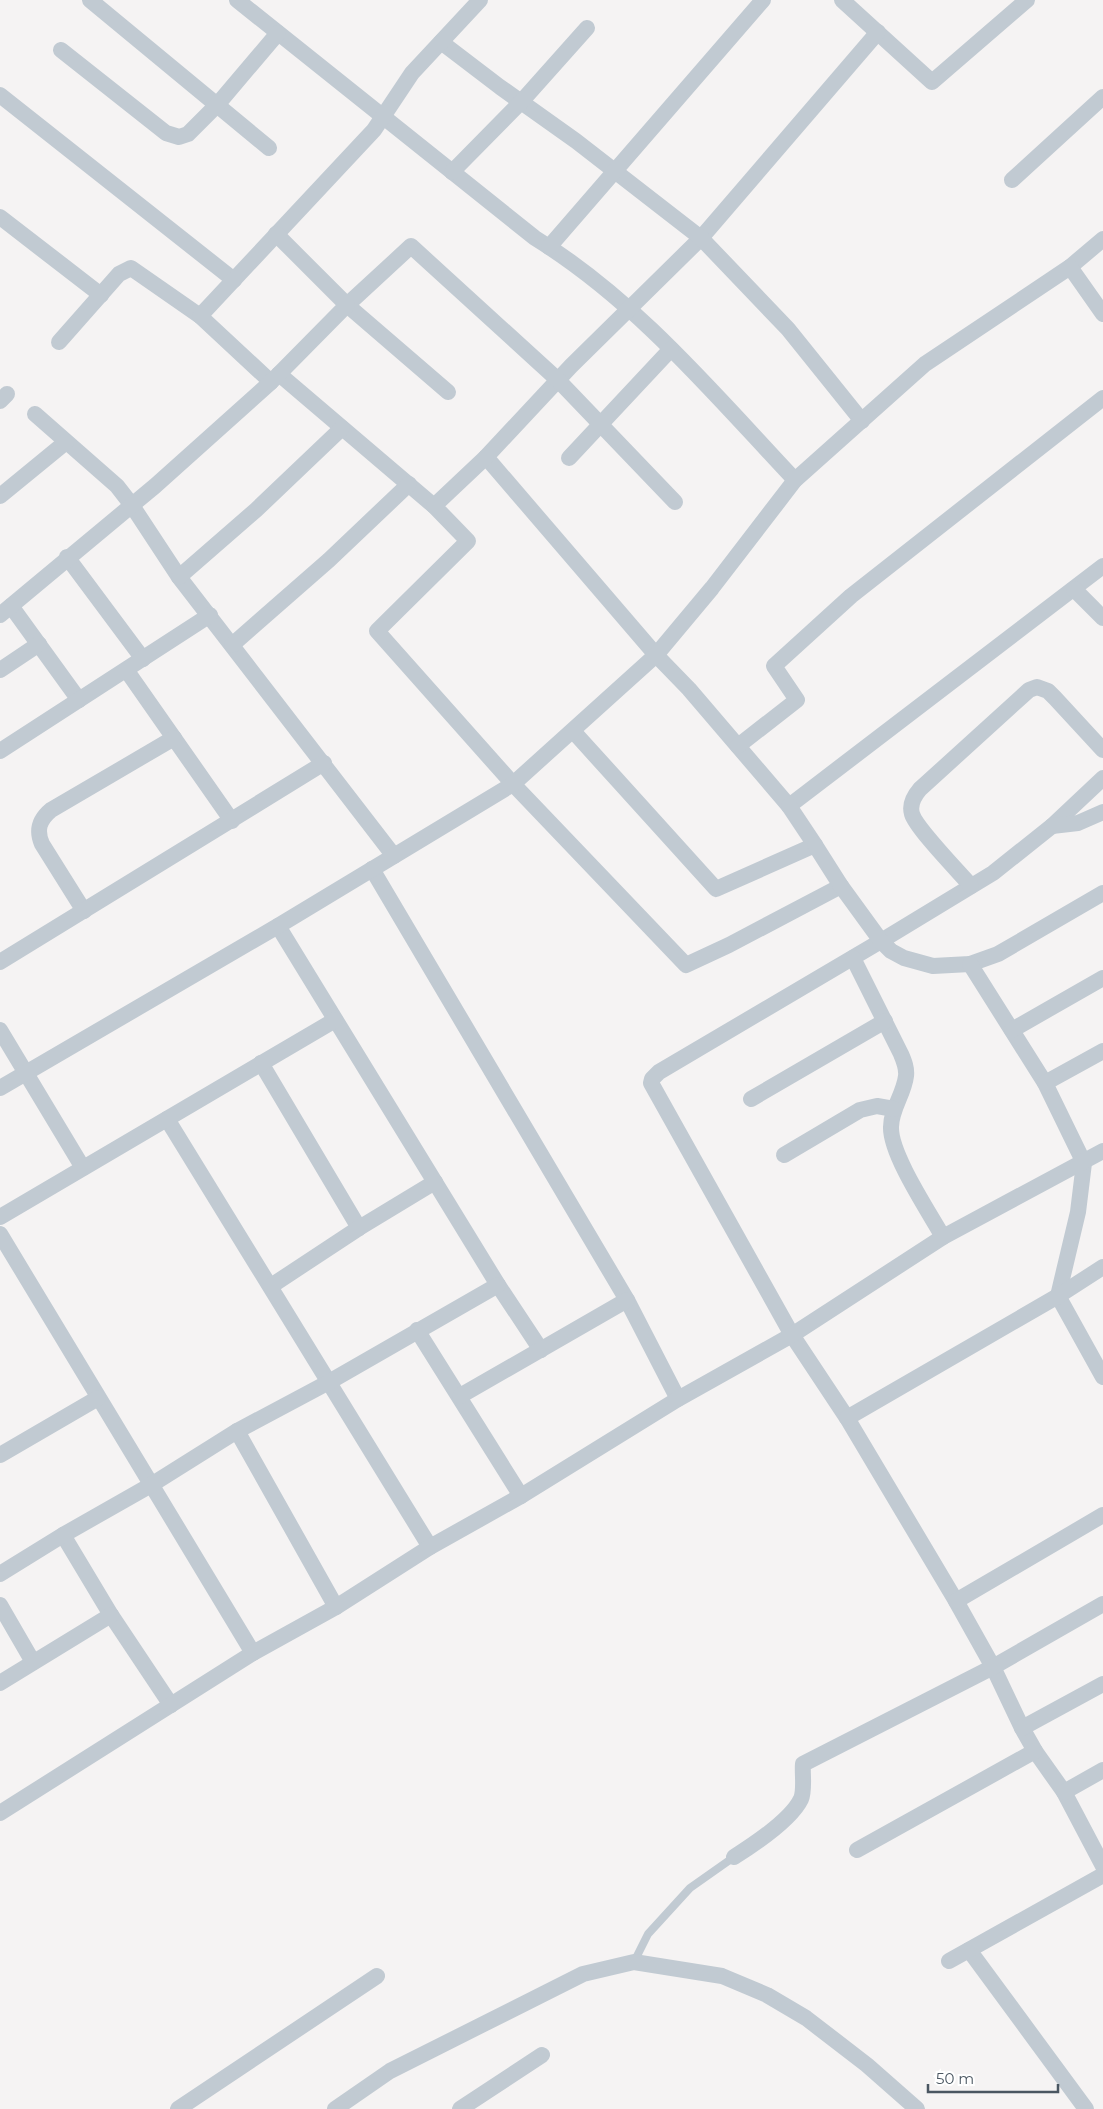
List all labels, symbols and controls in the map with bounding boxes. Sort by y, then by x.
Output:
scale bar [928,2062,1058,2094]
text: 50 m [936,2069,974,2088]

